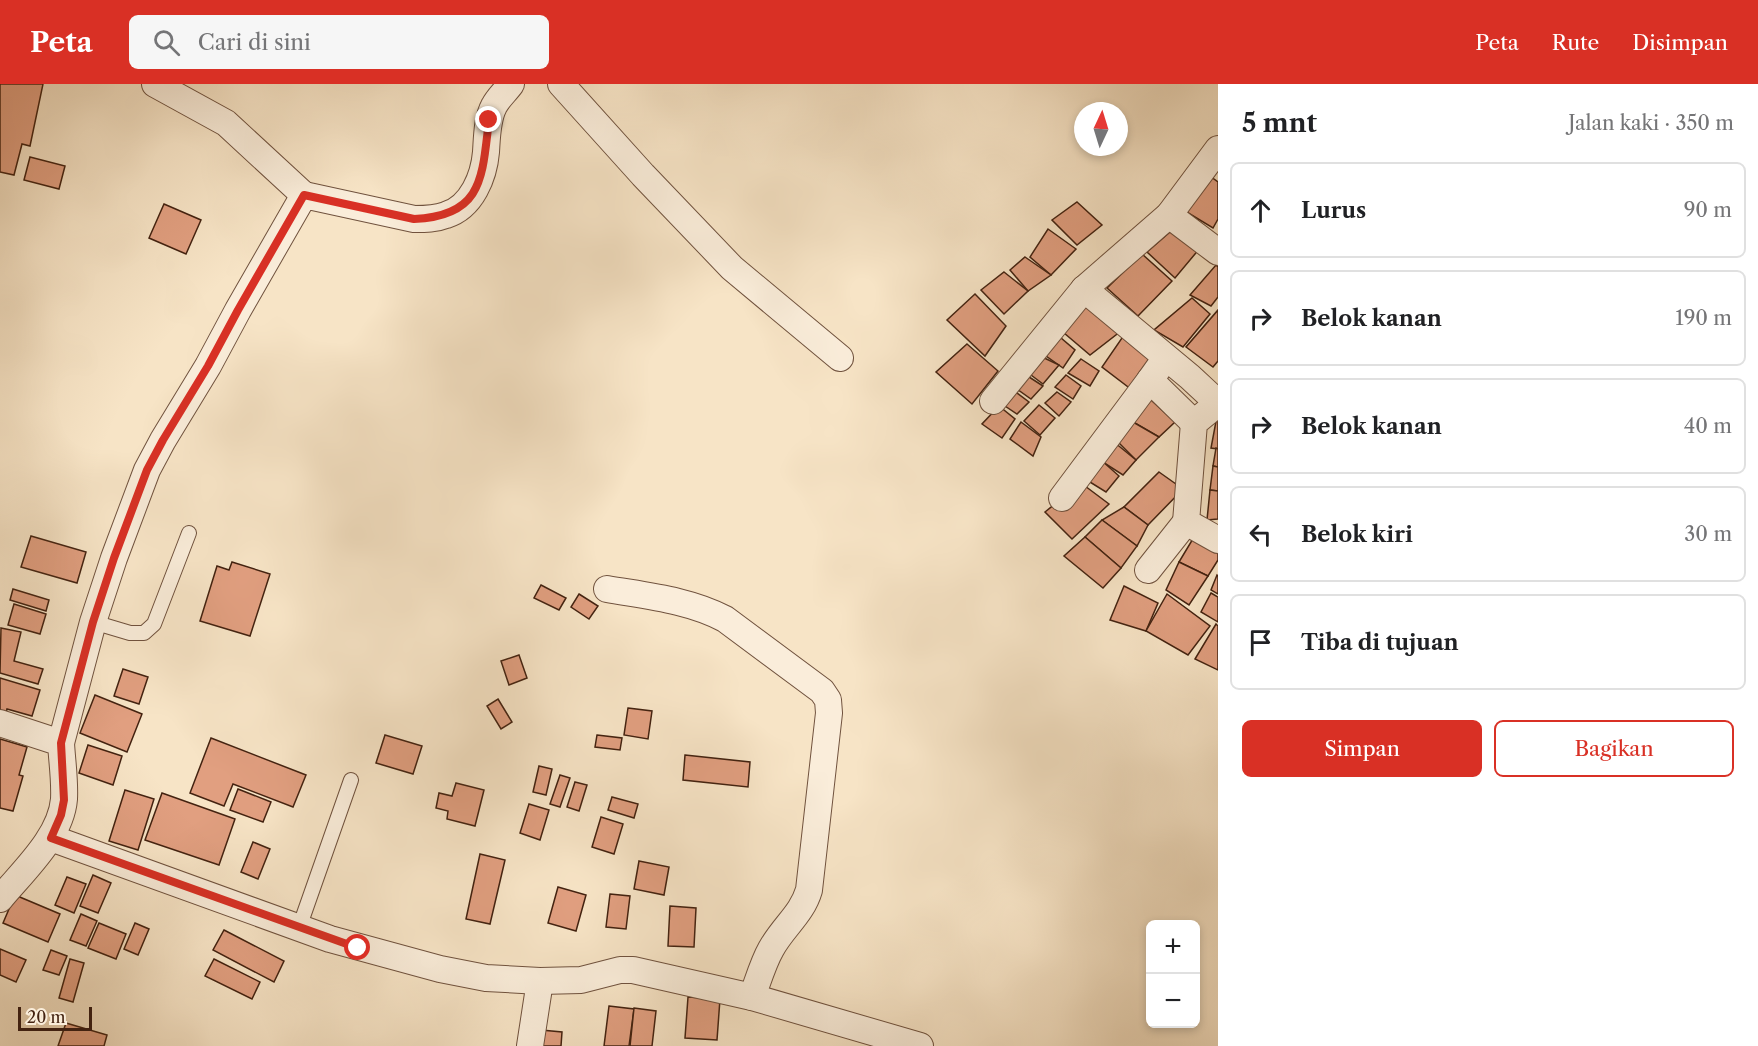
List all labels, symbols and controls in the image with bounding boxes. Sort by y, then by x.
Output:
search box [129,15,549,69]
text: Peta [30,25,93,59]
icon: search [150,26,183,59]
text: Cari di sini [198,29,311,56]
text: Peta [1475,30,1519,55]
text: Rute [1552,30,1599,55]
text: Disimpan [1632,30,1728,55]
north arrow [1074,102,1128,156]
route end [475,106,501,132]
text: 5 mnt [1242,107,1317,139]
text: Jalan kaki · 350 m [1568,111,1734,135]
icon: ahead [1244,194,1277,227]
text: Lurus [1301,197,1366,224]
text: 90 m [1684,198,1732,222]
icon: right [1244,302,1277,335]
text: Belok kanan [1301,305,1442,332]
text: 190 m [1675,306,1732,330]
icon: right [1244,410,1277,443]
text: Belok kanan [1301,413,1442,440]
text: 40 m [1684,414,1732,438]
icon: left [1244,518,1277,551]
text: Belok kiri [1301,521,1413,548]
text: 30 m [1684,522,1732,546]
icon: arrive [1244,626,1277,659]
text: Tiba di tujuan [1301,629,1459,656]
button: Simpan [1242,720,1482,777]
button: Bagikan [1494,720,1734,777]
map controls [1146,920,1200,1028]
button: + [1146,920,1200,974]
route start [344,934,370,960]
button: − [1146,974,1200,1028]
scale bar [18,1004,92,1032]
text: 20 m [27,1007,66,1027]

